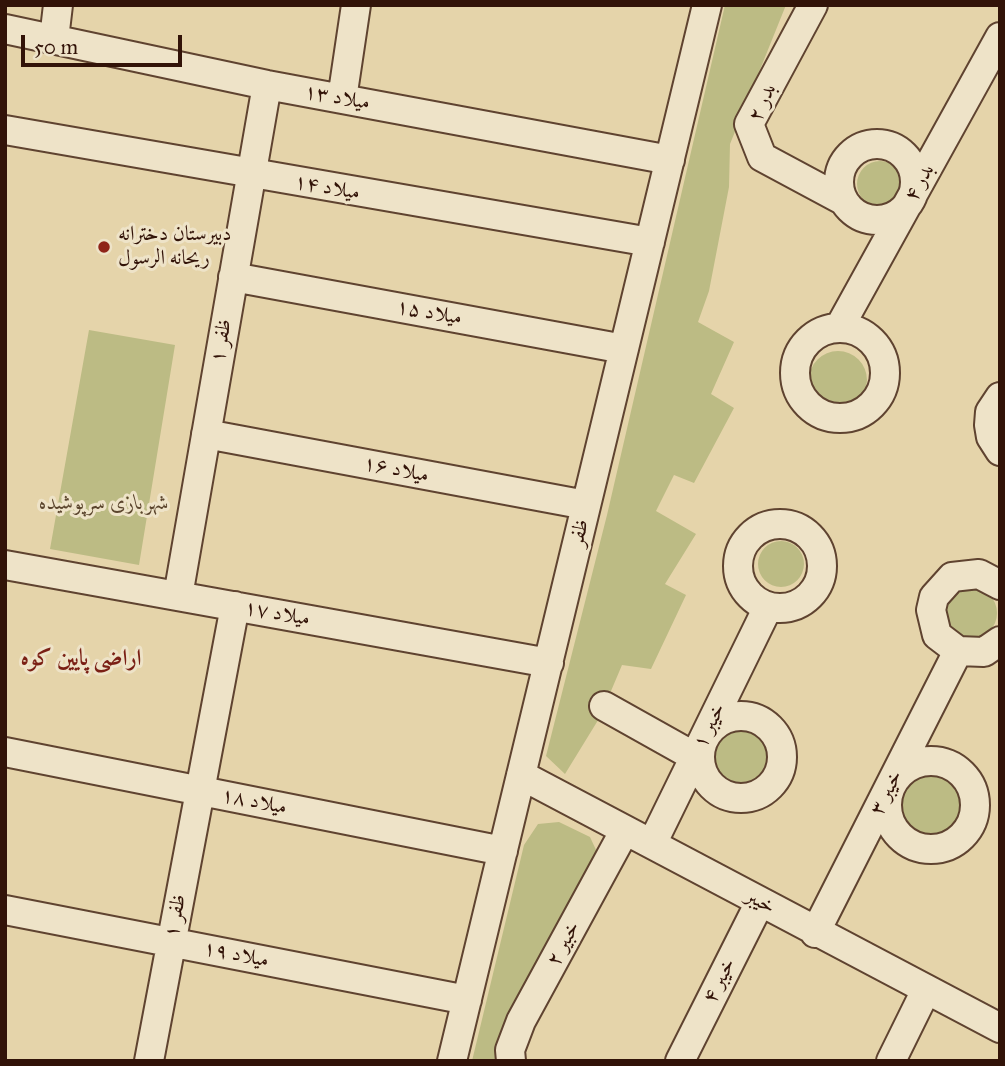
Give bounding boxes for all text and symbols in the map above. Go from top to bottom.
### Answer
scale bar [24,21,186,65]
text: 50 m [34,34,78,60]
street label: میلاد ۱۳ [302,80,372,116]
street label: بدر ۲ [744,80,782,126]
street label: بدر ۴ [900,160,940,206]
street label: میلاد ۱۴ [292,170,362,206]
place label: دبیرستان دخترانه ریحانه الرسول [118,222,232,272]
marker: دبیرستان دخترانه ریحانه الرسول [96,239,112,255]
street label: میلاد ۱۵ [394,295,464,331]
street label: ظفر ۱ [206,317,238,365]
street label: میلاد ۱۶ [361,451,431,489]
park label: شهربازی سرپوشیده [39,491,169,517]
street label: ظفر [565,517,595,549]
street label: میلاد ۱۷ [242,596,312,632]
district label: اراضی پایین کوه [20,645,142,673]
street label: خیبر ۱ [688,699,732,753]
street label: خیبر ۳ [865,766,909,820]
street label: میلاد ۱۸ [219,783,289,821]
street label: خیبر [741,884,779,920]
street label: ظفر ۱ [159,892,193,940]
street label: خبیر ۲ [542,917,586,971]
street label: میلاد ۱۹ [201,936,271,974]
street label: خیبر ۴ [698,954,742,1008]

